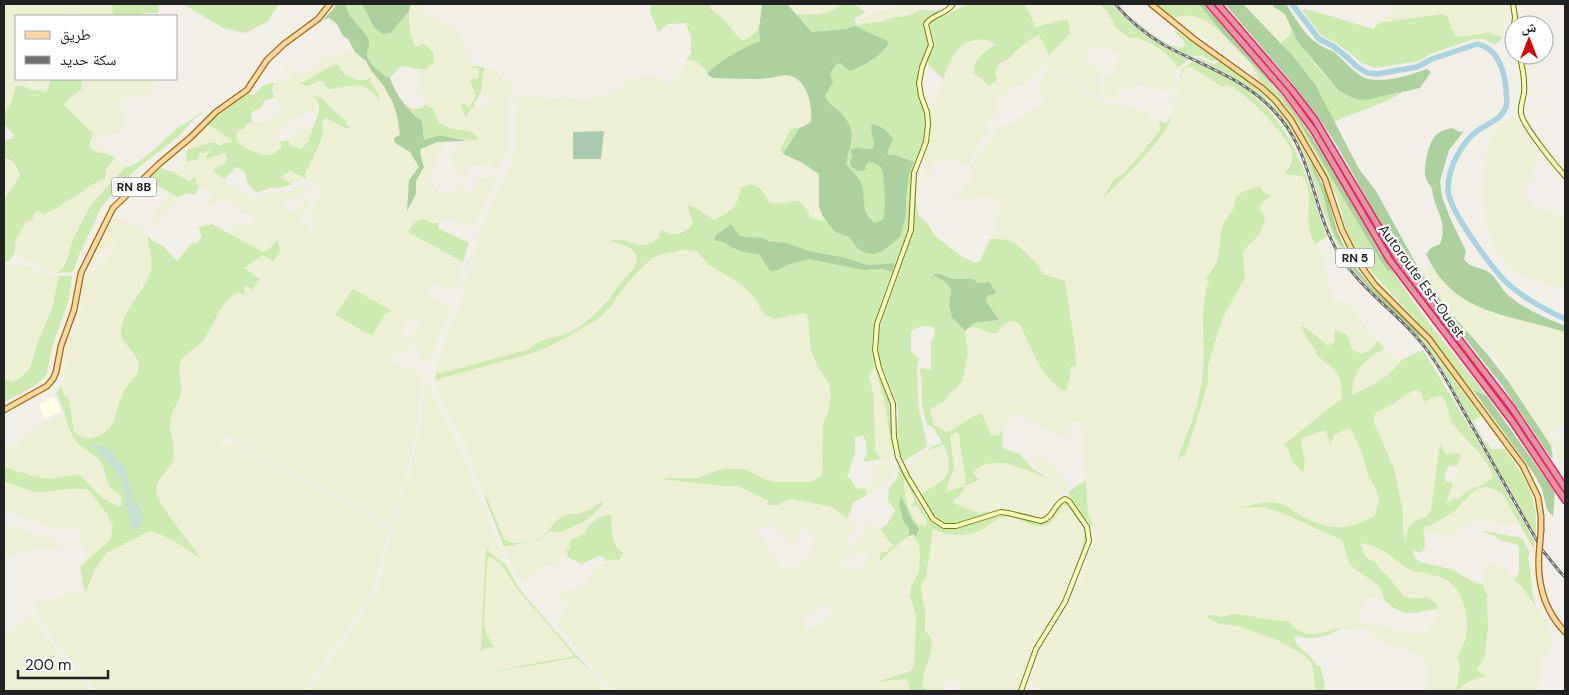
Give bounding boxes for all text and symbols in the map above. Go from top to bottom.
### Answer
legend [15,15,178,80]
north arrow [1504,15,1554,65]
text: ش [1522,18,1537,36]
text: طريق [60,25,91,45]
text: سكة حديد [60,50,117,70]
road number: RN 8B [112,178,156,196]
street label: Autoroute Est-Ouest [1375,221,1469,341]
road number: RN 5 [1336,248,1374,268]
scale bar [18,648,108,680]
text: 200 m [25,655,71,675]

